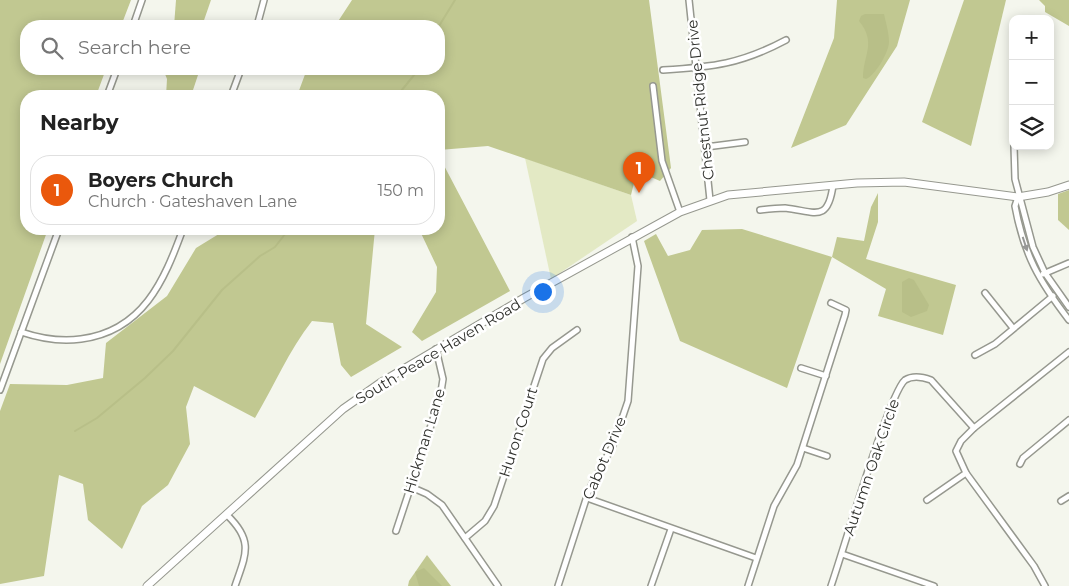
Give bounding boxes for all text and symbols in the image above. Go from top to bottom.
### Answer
map controls [1009,15,1054,150]
button: + [1009,15,1054,60]
street label: Chestnut Ridge Drive [682,19,718,181]
search box [20,20,445,75]
icon: search [38,34,66,62]
text: Search here [78,36,191,59]
button: − [1009,60,1054,105]
button: layers [1009,105,1054,150]
text: Nearby [40,110,119,135]
pin: 1 [623,152,655,193]
text: Boyers Church [88,169,234,192]
text: 1 [54,181,60,200]
text: 150 m [377,181,424,200]
text: Church · Gateshaven Lane [88,192,297,211]
one-way arrow [1021,236,1029,251]
your location [530,279,556,305]
street label: South Peace Haven Road [352,294,524,408]
street label: Huron Court [494,385,542,479]
street label: Hickman Lane [399,386,449,496]
street label: Autumn Oak Circle [839,396,903,538]
street label: Cabot Drive [578,414,630,502]

